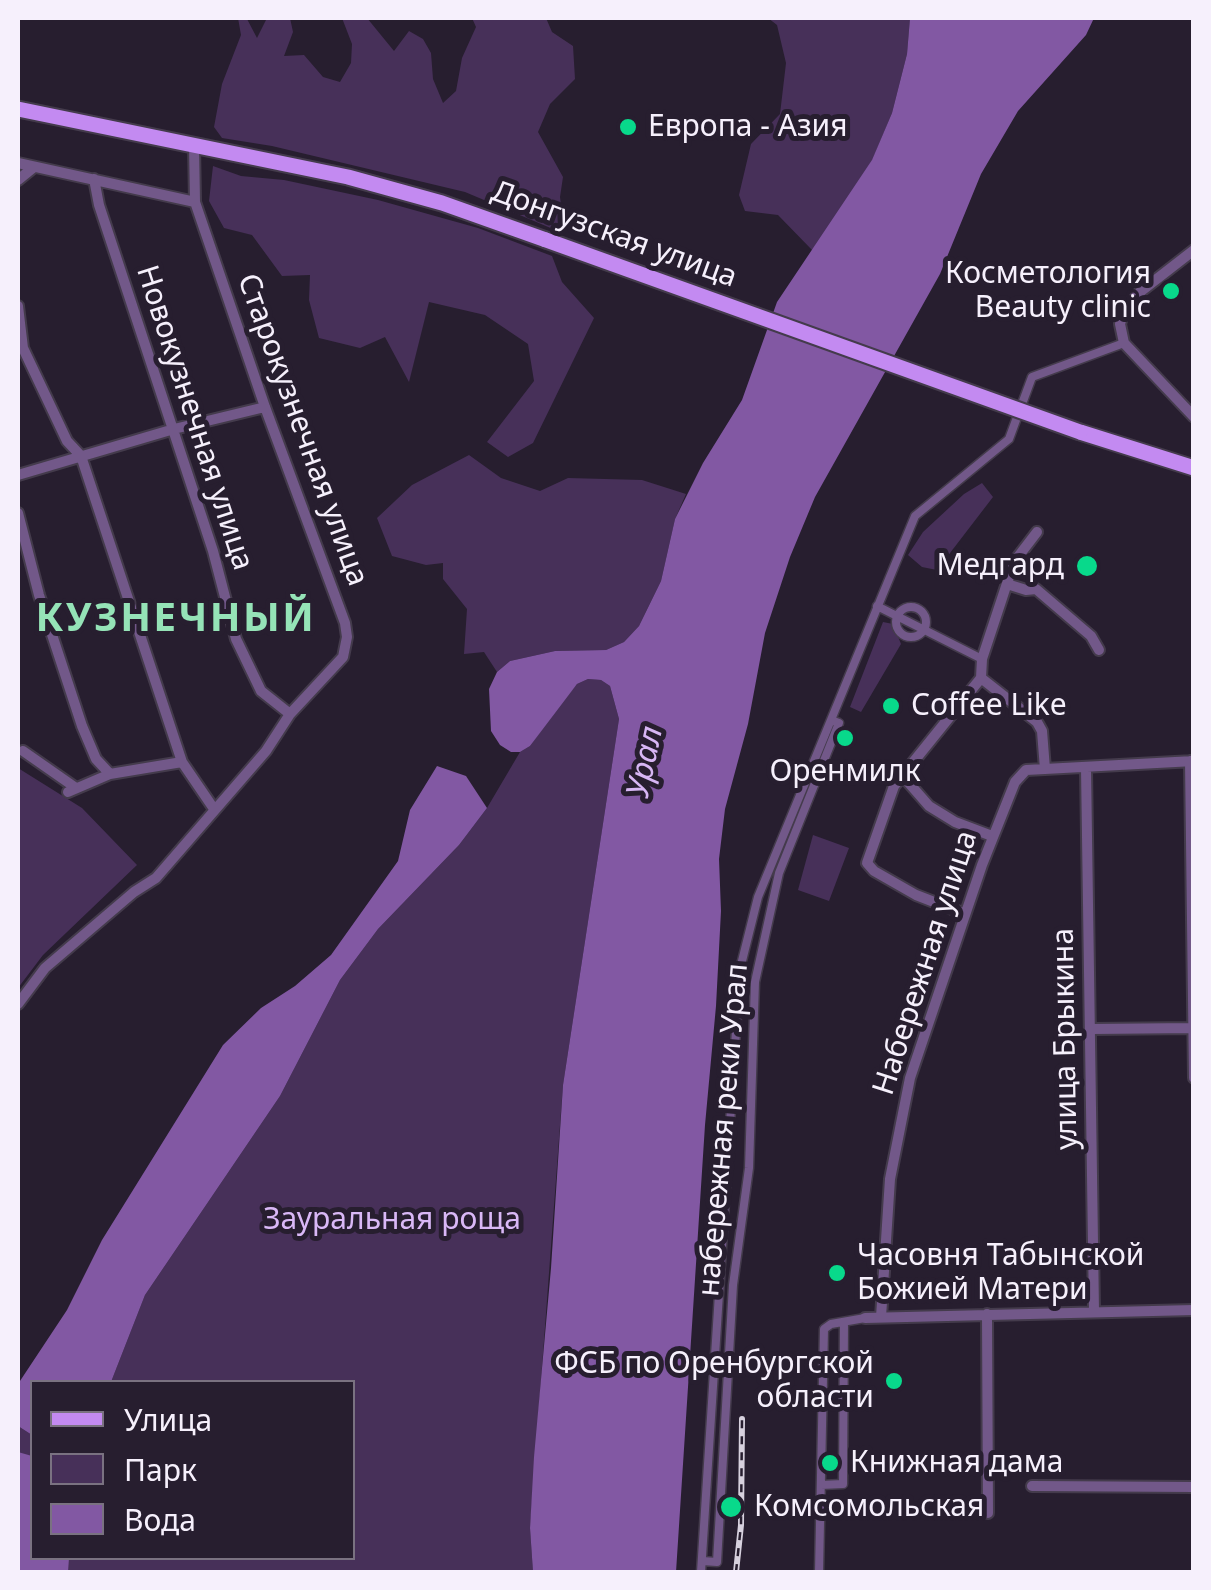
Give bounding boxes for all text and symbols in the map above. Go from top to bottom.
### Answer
place label: Европа - Азия [648,109,847,145]
marker: Европа - Азия [617,116,639,138]
street label: Донгузская улица [487,174,741,296]
place label: Косметология Beauty clinic [945,256,1151,326]
street label: Новокузнечная улица [128,261,260,575]
street label: Старокузнечная улица [229,269,375,591]
marker: Косметология Beauty clinic [1160,280,1182,302]
place label: Медгард [936,548,1064,584]
marker: Медгард [1074,553,1100,579]
district label: КУЗНЕЧНЫЙ [36,596,316,644]
place label: Coffee Like [911,688,1067,724]
marker: Coffee Like [880,695,902,717]
water label: Урал [620,723,672,801]
marker: Оренмилк [834,727,856,749]
place label: Оренмилк [769,754,921,790]
street label: Набережная улица [866,826,986,1100]
street label: улица Брыкина [1046,928,1086,1150]
street label: набережная реки Урал [691,962,757,1298]
park label: Зауральная роща [263,1202,521,1238]
place label: Часовня Табынской Божией Матери [857,1238,1144,1308]
marker: Часовня Табынской Божией Матери [826,1262,848,1284]
place label: ФСБ по Оренбургской области [554,1346,874,1416]
marker: ФСБ по Оренбургской области [883,1370,905,1392]
legend [30,1380,355,1560]
text: Улица [124,1399,212,1440]
place label: Книжная дама [850,1445,1063,1481]
text: Парк [124,1449,197,1490]
marker: Книжная дама [819,1452,841,1474]
place label: Комсомольская [754,1489,984,1525]
marker: Комсомольская [718,1494,744,1520]
text: Вода [124,1499,196,1540]

